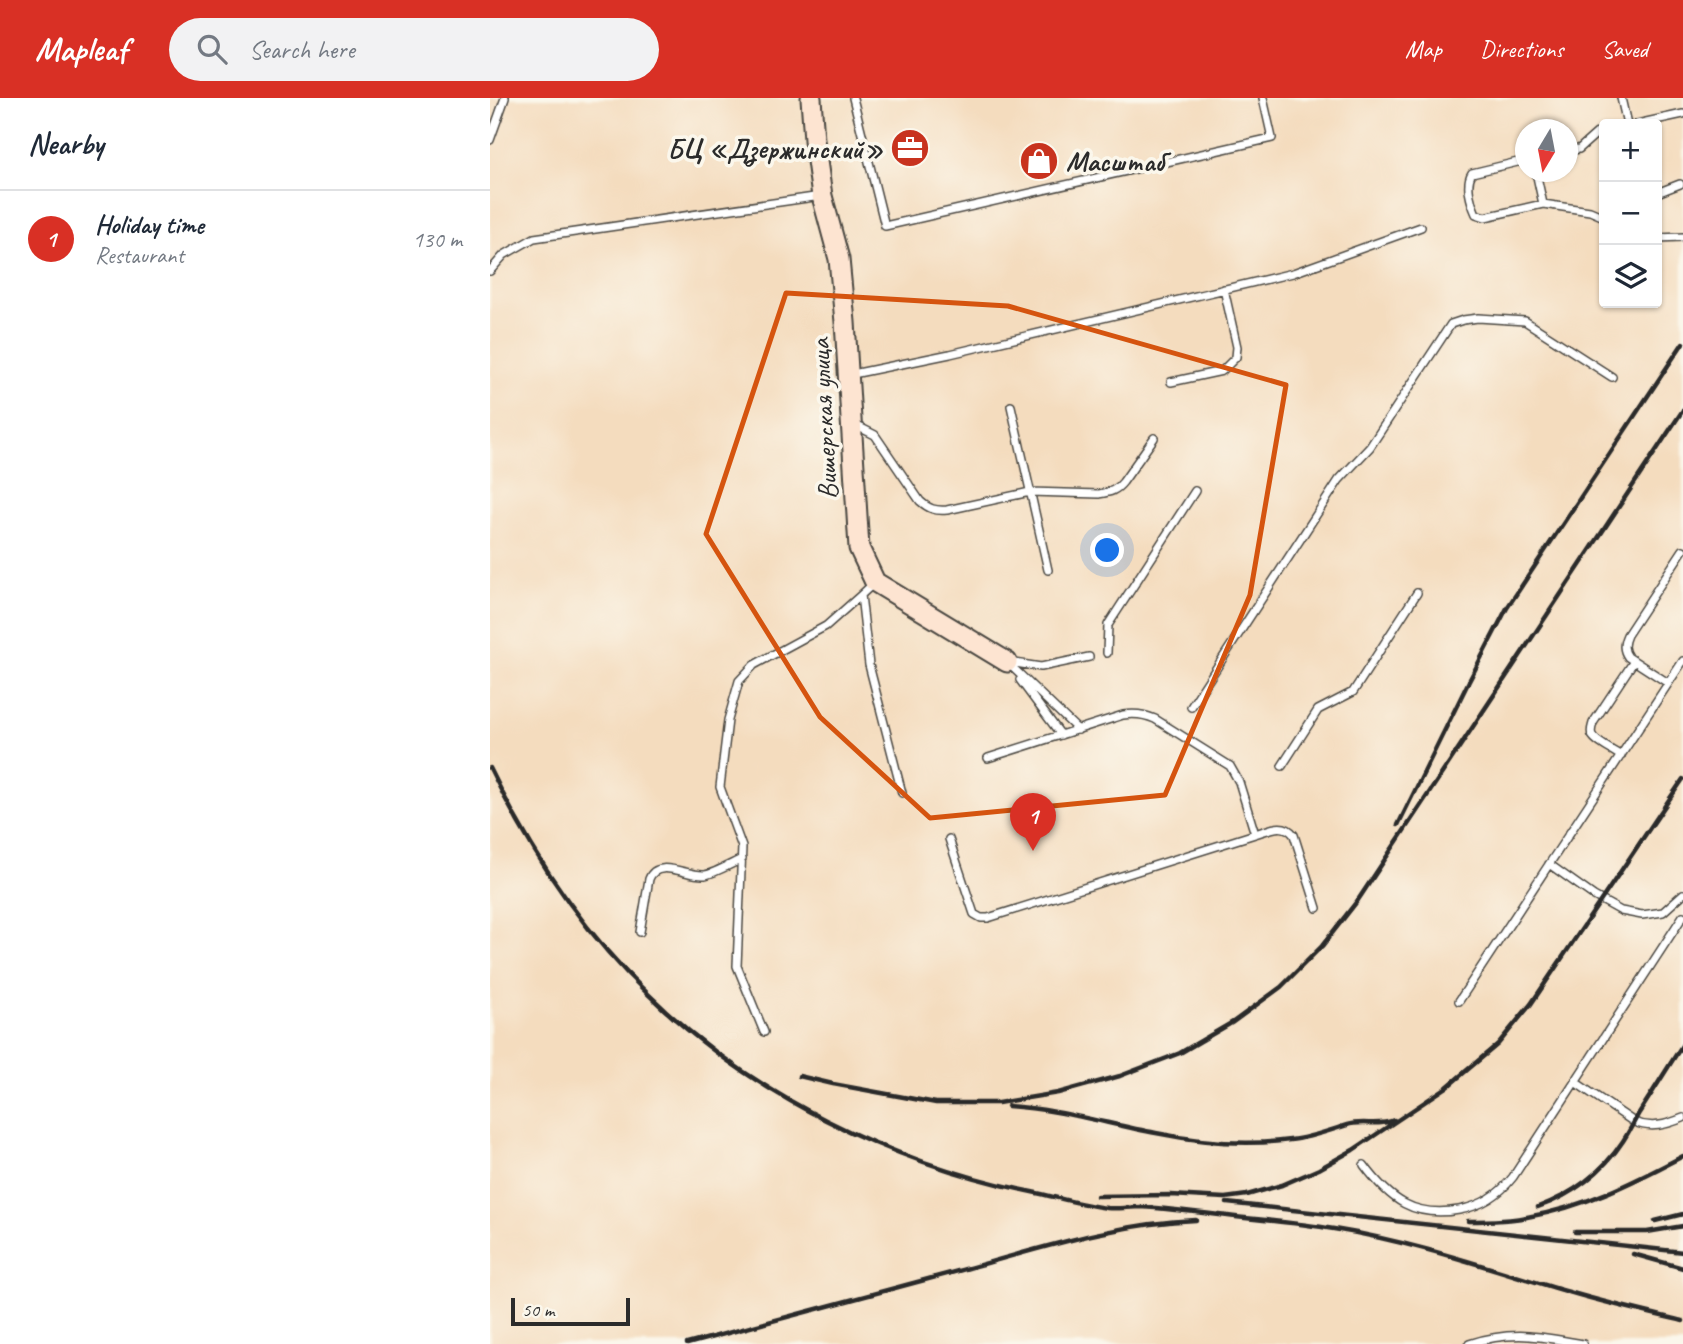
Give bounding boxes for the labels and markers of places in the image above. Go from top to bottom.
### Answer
office icon: БЦ «Дзержинский» [889,127,931,169]
place label: БЦ «Дзержинский» [667,131,883,167]
shop icon: Масштаб [1018,140,1060,182]
place label: Масштаб [1066,144,1172,179]
pin: 1 [1010,793,1056,851]

